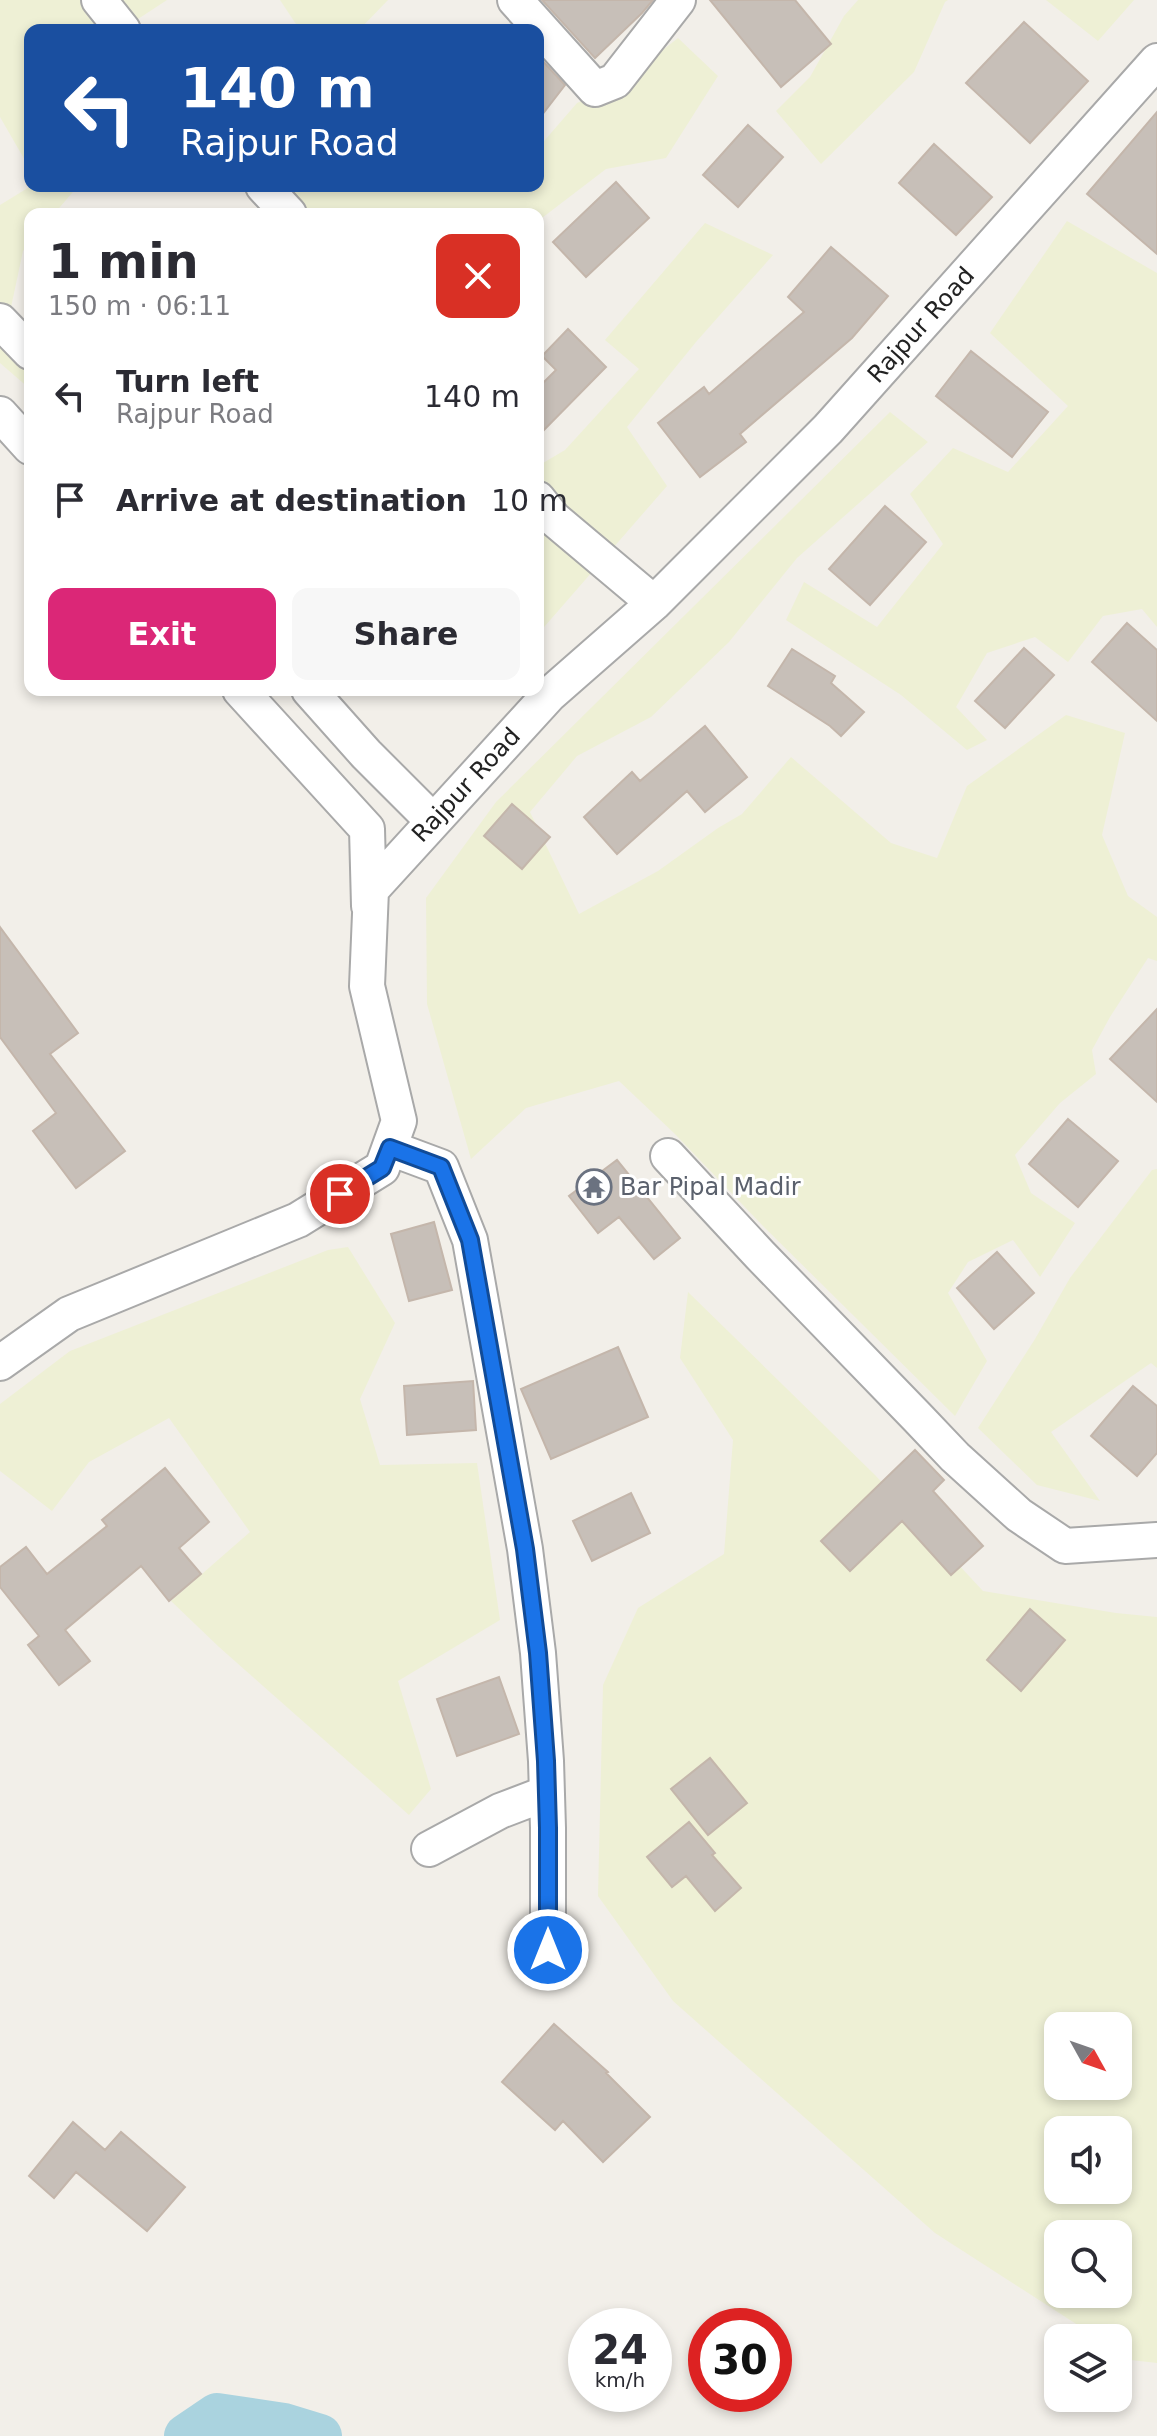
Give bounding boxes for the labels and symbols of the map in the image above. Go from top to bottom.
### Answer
street label: Rajpur Road [862,261,980,389]
street label: Rajpur Road [406,722,526,848]
pin [306,1160,374,1228]
temple icon: Bar Pipal Madir [575,1168,613,1206]
place label: Bar Pipal Madir [620,1173,801,1201]
position arrow [506,1908,590,1992]
north arrow [1044,2012,1132,2100]
speed limit sign: 30 [688,2308,792,2412]

